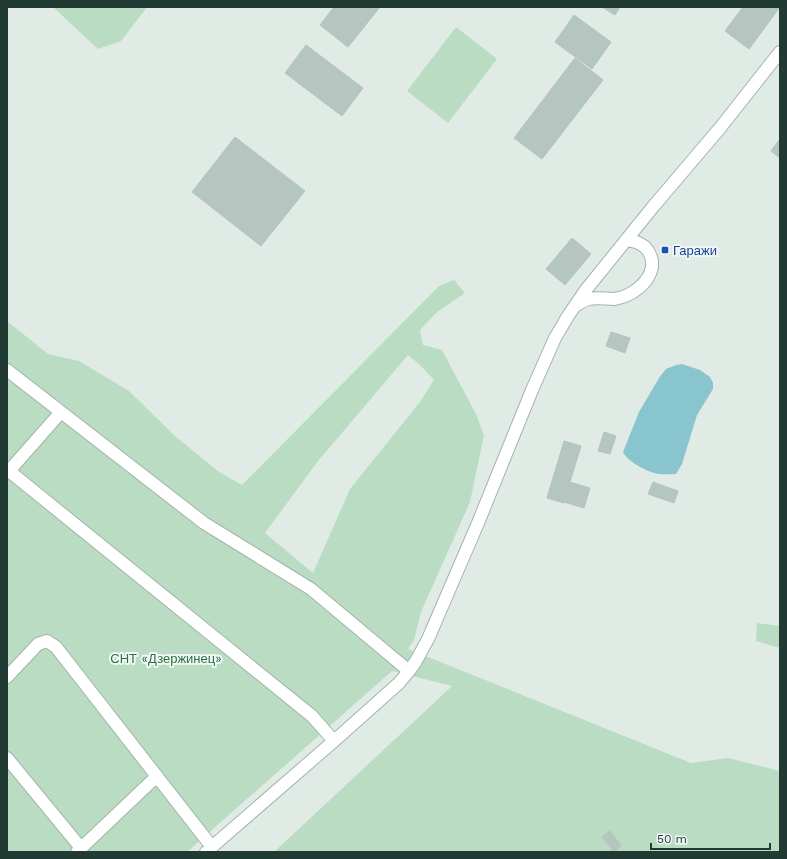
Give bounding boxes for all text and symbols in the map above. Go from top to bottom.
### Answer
place label: Гаражи [673,243,717,258]
marker: Гаражи [660,245,670,255]
park label: СНТ «Дзержинец» [110,651,222,666]
scale bar [651,825,770,851]
text: 50 m [657,832,687,846]

